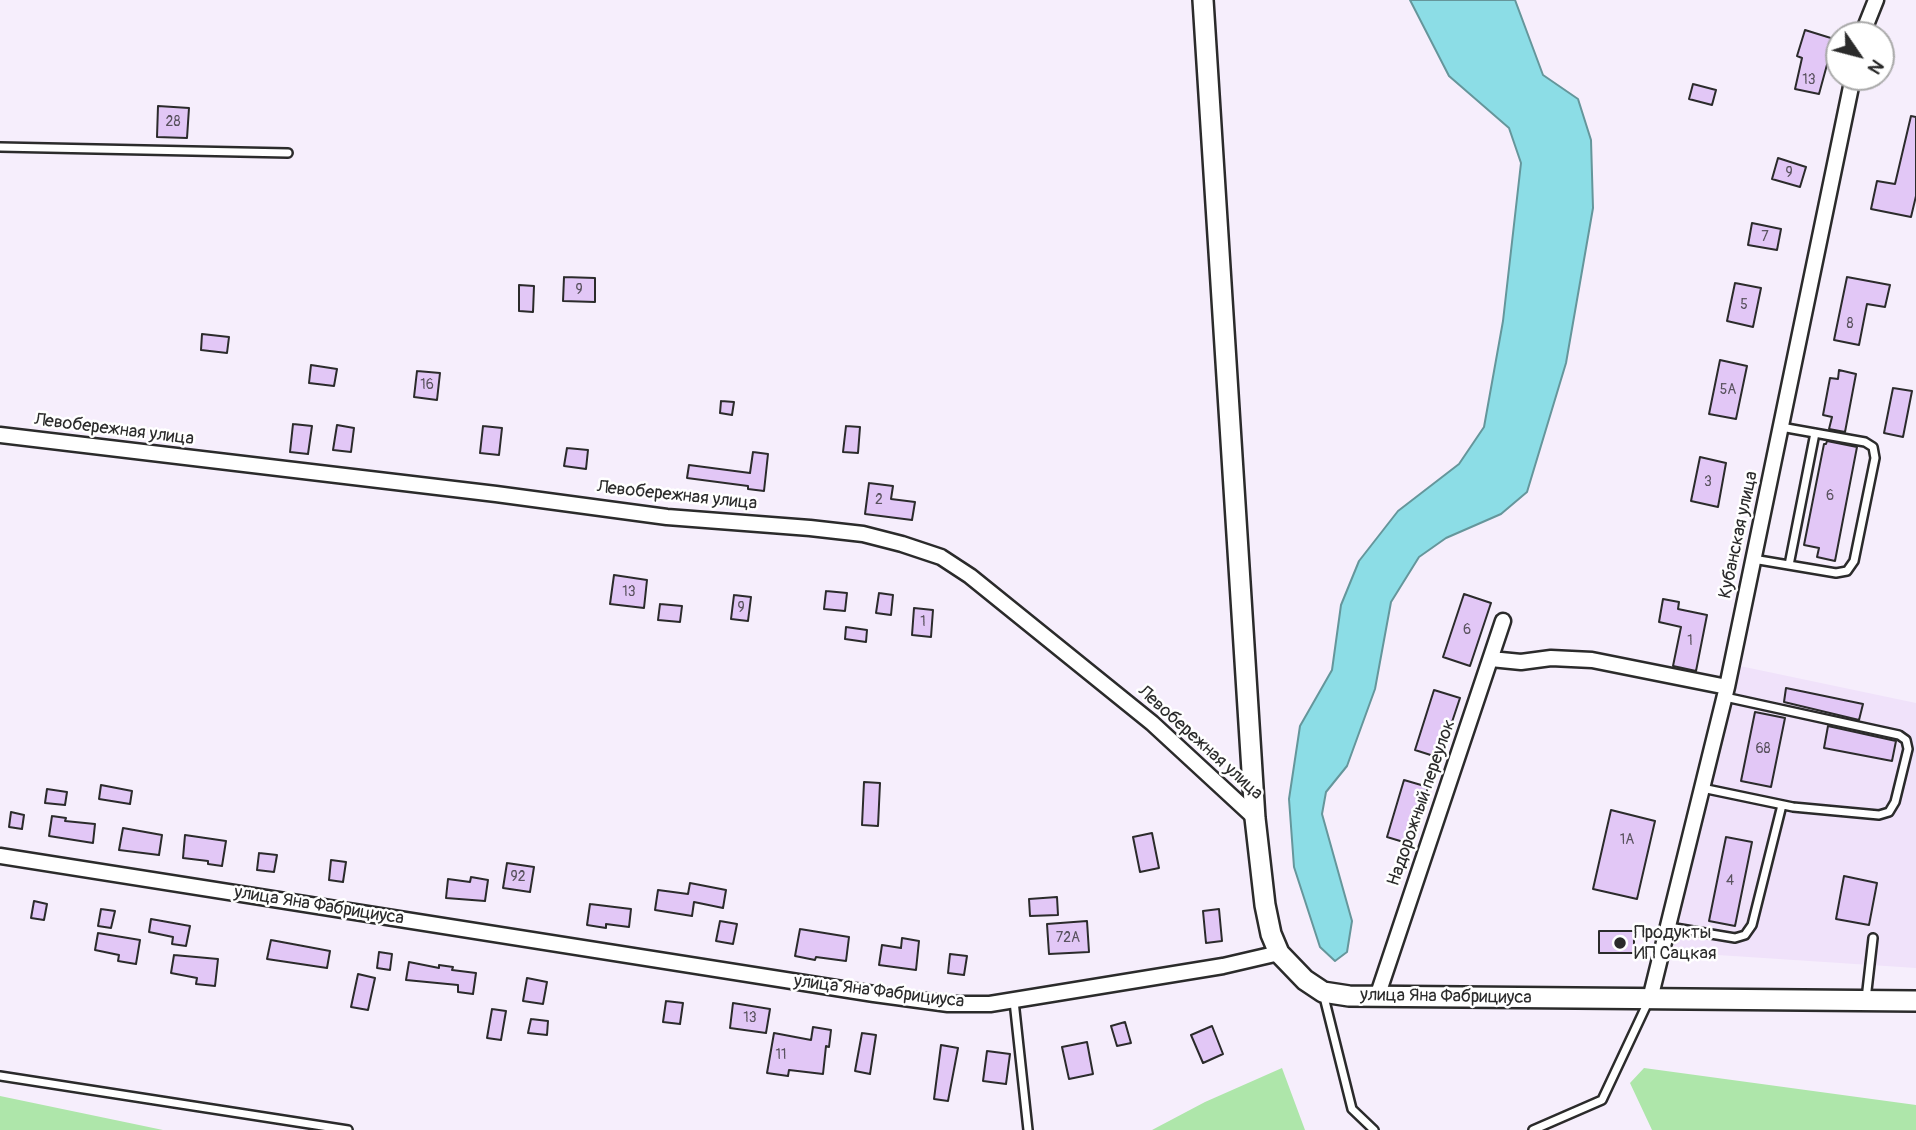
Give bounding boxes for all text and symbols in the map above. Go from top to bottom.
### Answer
north arrow [1825,21,1895,91]
text: N [1862,55,1889,79]
house number: 13 [1802,72,1816,88]
house number: 28 [166,114,180,130]
house number: 9 [1785,165,1793,181]
house number: 7 [1761,229,1769,245]
house number: 9 [575,282,583,298]
house number: 5 [1740,297,1748,313]
house number: 8 [1846,316,1854,332]
house number: 16 [420,377,434,393]
house number: 5А [1720,382,1736,398]
street label: Левобережная улица [33,409,195,451]
street label: Кубанская улица [1715,469,1763,601]
house number: 3 [1704,474,1712,490]
street label: Левобережная улица [596,477,758,515]
house number: 6 [1826,488,1834,504]
house number: 2 [875,492,883,508]
house number: 13 [622,584,636,600]
house number: 9 [737,600,745,616]
house number: 1 [920,614,926,630]
house number: 6 [1463,622,1471,638]
house number: 1 [1687,633,1693,649]
street label: Левобережная улица [1133,681,1267,805]
street label: Надорожный переулок [1383,717,1461,889]
house number: 68 [1755,741,1771,757]
house number: 1А [1620,832,1634,848]
house number: 92 [510,869,526,885]
house number: 4 [1726,873,1734,889]
street label: улица Яна Фабрициуса [233,882,405,930]
place label: Продукты ИП Сацкая [1634,922,1716,964]
house number: 72А [1056,930,1080,946]
marker: Продукты ИП Сацкая [1612,935,1628,951]
street label: улица Яна Фабрициуса [793,971,965,1013]
street label: улица Яна Фабрициуса [1360,985,1532,1009]
house number: 13 [743,1010,757,1026]
house number: 11 [776,1047,786,1063]

